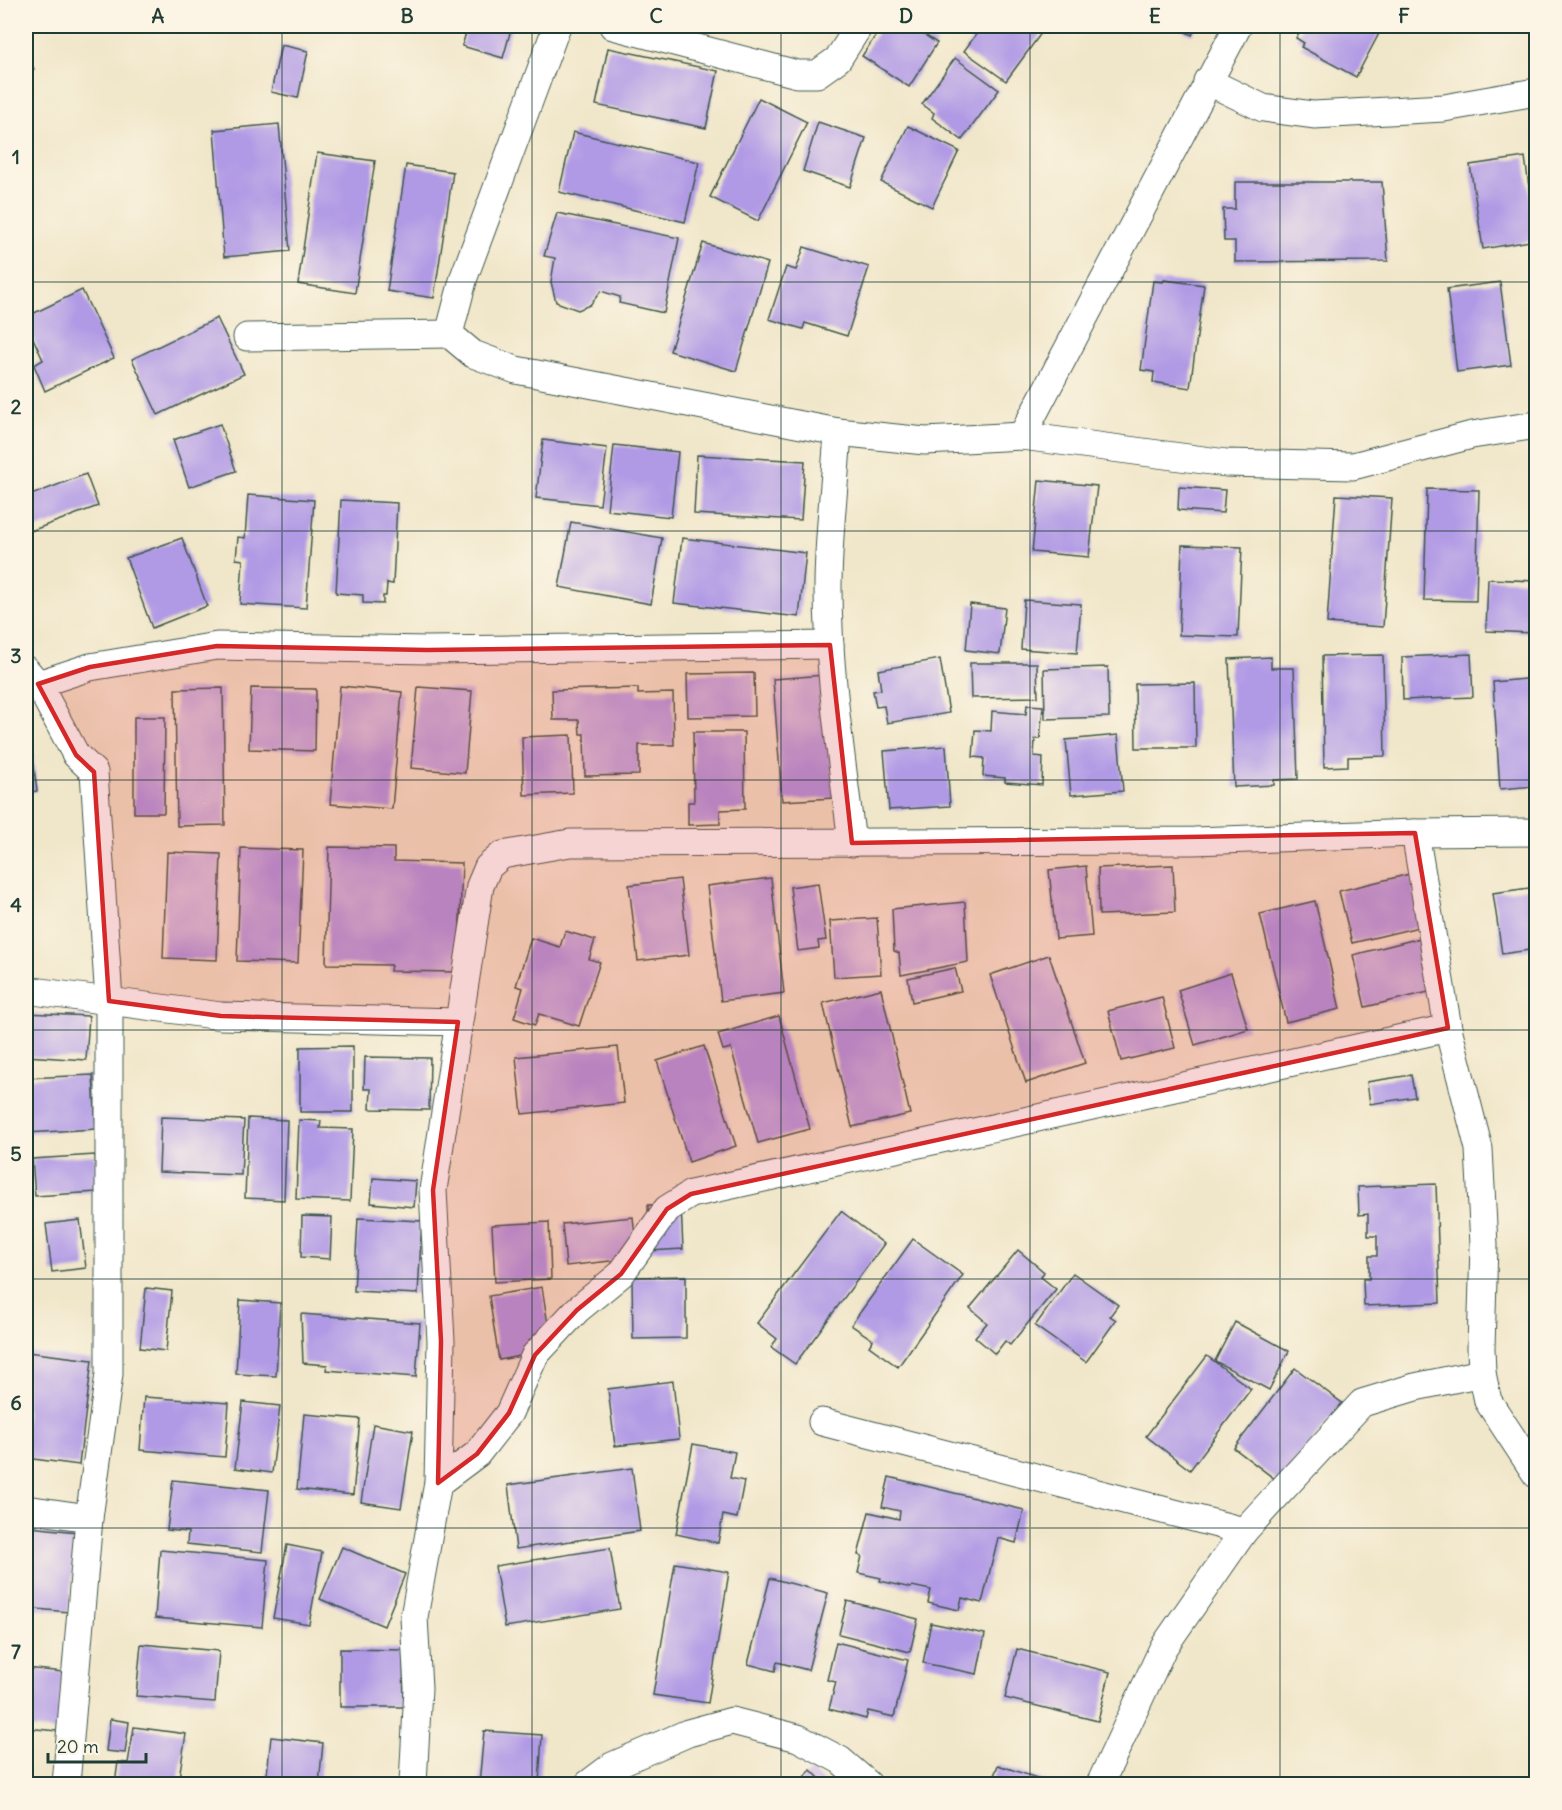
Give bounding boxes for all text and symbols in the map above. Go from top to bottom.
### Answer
text: A [152,3,165,28]
text: B [400,3,414,28]
text: C [649,3,663,28]
text: D [899,3,913,28]
text: E [1149,3,1161,28]
text: F [1398,3,1410,28]
text: 1 [12,144,20,169]
text: 2 [11,394,22,419]
text: 3 [10,643,22,668]
text: 4 [10,892,22,917]
text: 5 [10,1141,22,1166]
text: 6 [10,1390,22,1415]
text: 7 [11,1639,21,1664]
scale bar [48,1726,146,1764]
text: 20 m [57,1735,99,1758]

